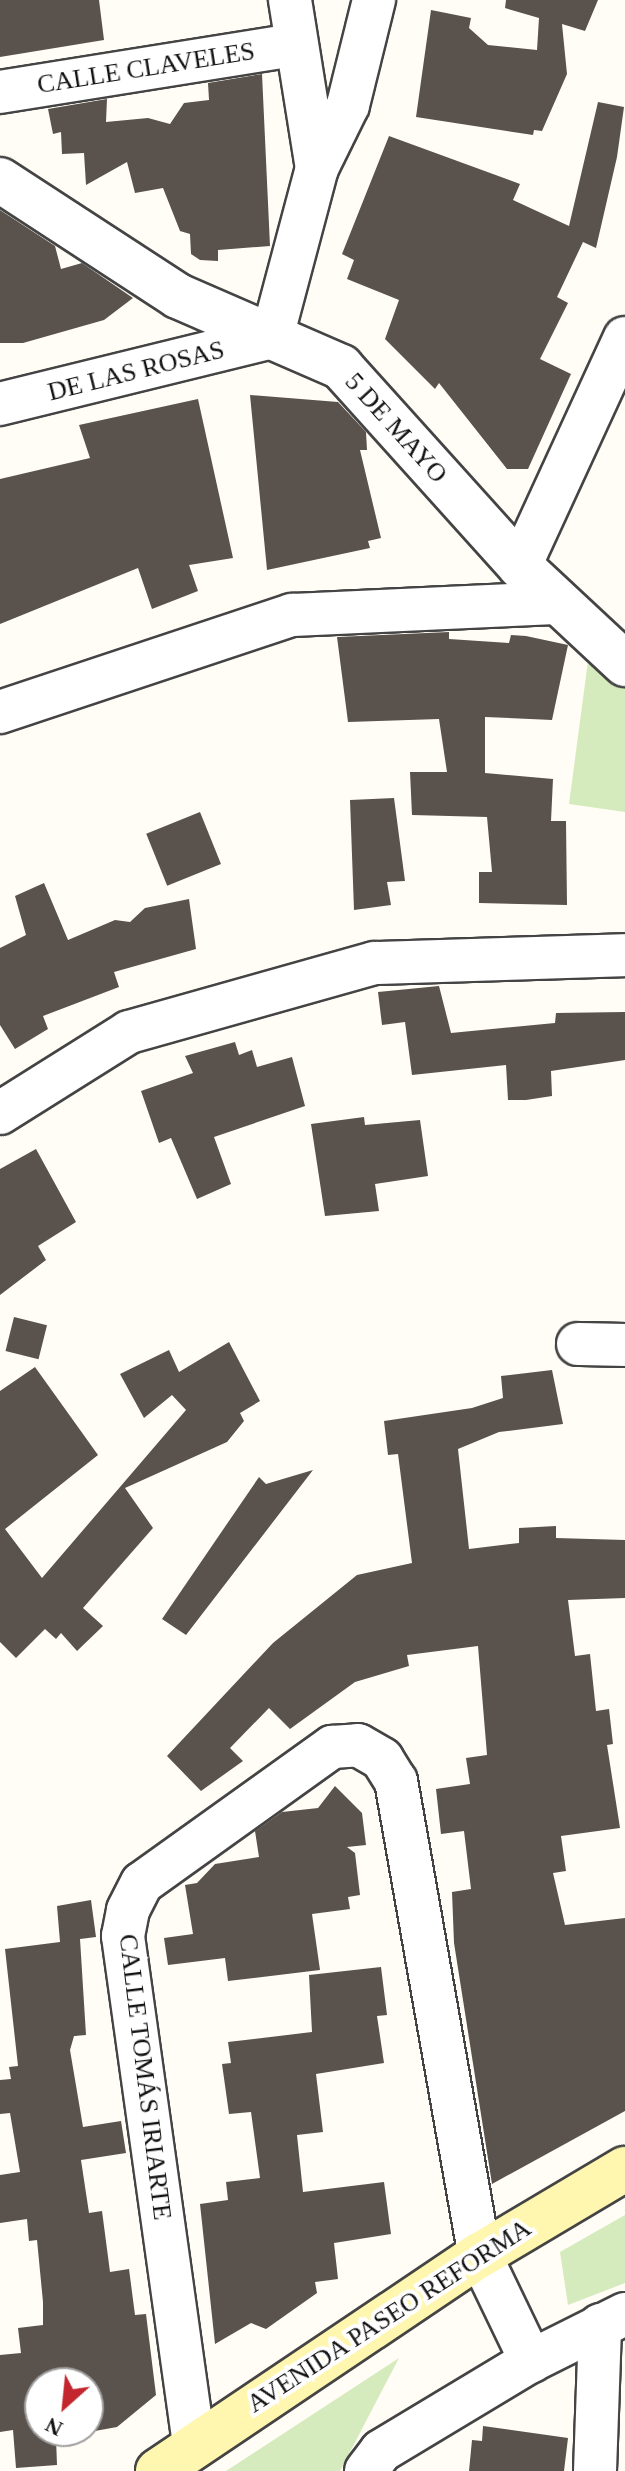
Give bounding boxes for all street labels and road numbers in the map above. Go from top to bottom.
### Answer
street label: CALLE CLAVELES [35,35,257,101]
street label: DE LAS ROSAS [45,334,227,408]
street label: 5 DE MAYO [338,366,454,490]
street label: CALLE TOMÁS IRIARTE [112,1932,178,2222]
street label: AVENIDA PASEO REFORMA [241,2212,537,2420]

